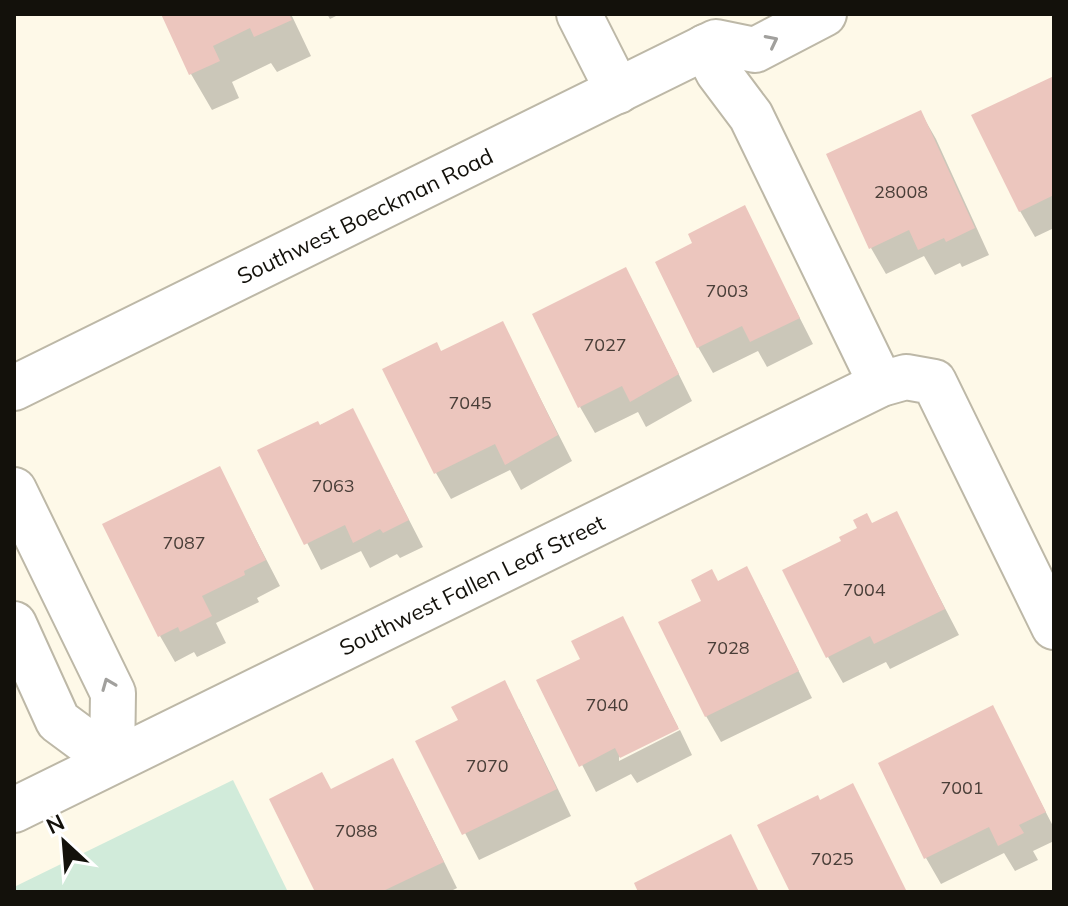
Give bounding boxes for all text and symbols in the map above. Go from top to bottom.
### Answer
one-way arrow [763,35,778,50]
street label: Southwest Boeckman Road [232,142,498,290]
house number: 28008 [874,180,928,203]
house number: 7003 [705,279,749,302]
house number: 7027 [583,333,627,356]
house number: 7045 [448,391,492,414]
house number: 7063 [311,474,355,497]
street label: Southwest Fallen Leaf Street [335,508,610,662]
house number: 7087 [162,531,206,554]
house number: 7004 [842,578,886,601]
house number: 7028 [706,636,750,659]
one-way arrow [101,678,118,692]
house number: 7040 [585,693,629,716]
house number: 7070 [465,754,509,777]
house number: 7001 [940,776,984,799]
north arrow [24,802,104,882]
text: N [42,808,69,840]
house number: 7088 [334,819,378,842]
house number: 7025 [810,847,854,870]

